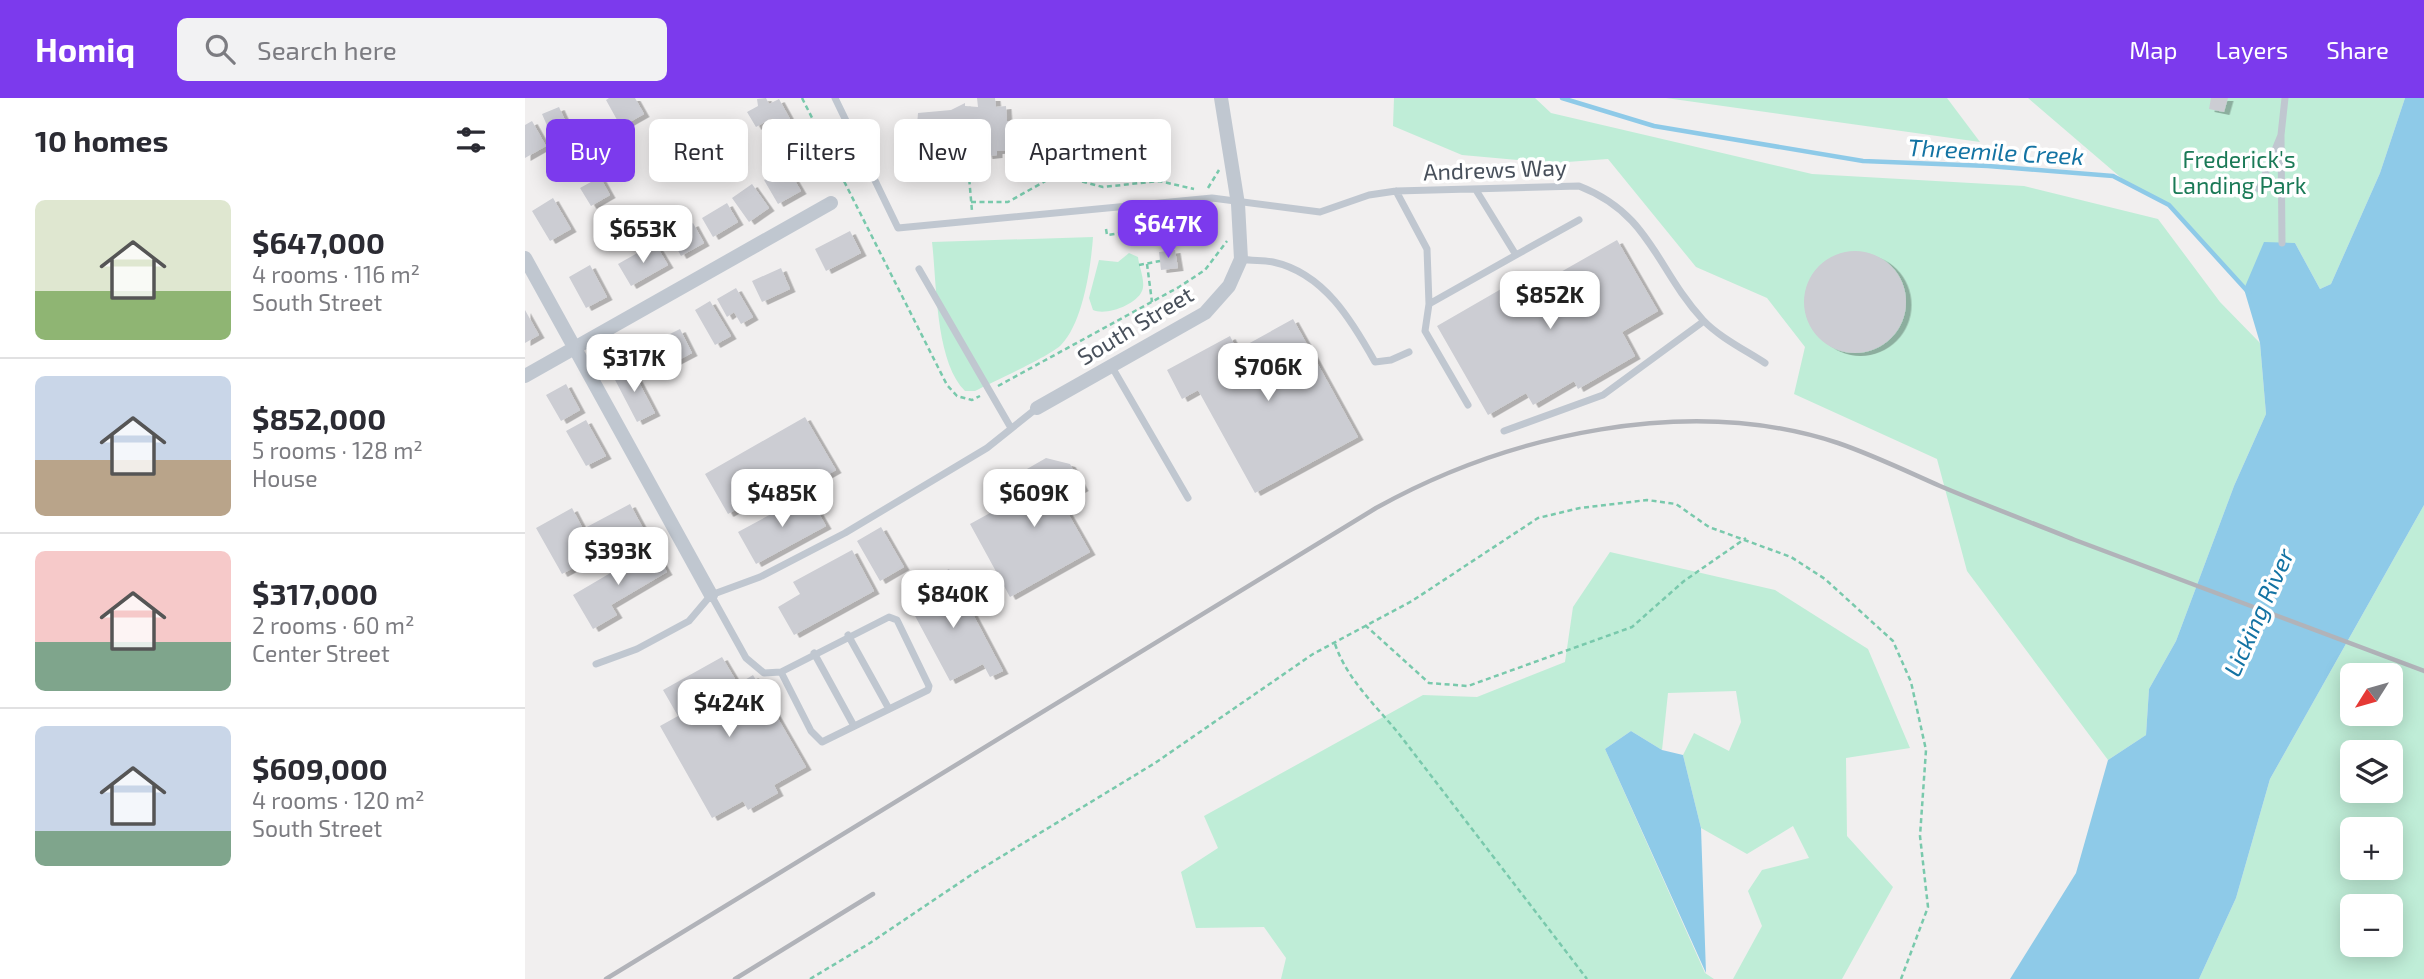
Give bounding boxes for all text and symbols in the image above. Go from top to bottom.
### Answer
search box [177,18,667,81]
text: Homiq [35,29,135,69]
icon: search [201,30,239,68]
text: Search here [257,34,397,65]
text: Map [2129,35,2177,64]
text: Layers [2215,35,2288,64]
text: Share [2326,35,2389,64]
chip: Buy [546,119,635,182]
chip: Rent [649,119,748,182]
chip: Filters [762,119,880,182]
chip: New [894,119,991,182]
chip: Apartment [1005,119,1171,182]
icon: filters [452,121,490,159]
text: 10 homes [35,122,168,158]
water label: Threemile Creek [1907,132,2085,170]
park label: Frederick's Landing Park [2171,145,2307,199]
street label: Andrews Way [1423,152,1567,186]
pin: $647K [1119,200,1217,260]
pin: $653K [594,206,692,265]
text: $647K [1134,209,1202,237]
text: $653K [609,214,677,242]
text: $647,000 [252,224,385,260]
icon: home [91,228,175,312]
text: 4 rooms · 116 m² [252,260,420,288]
pin: $852K [1501,272,1599,331]
street label: South Street [1072,279,1198,371]
text: $852K [1516,280,1584,308]
text: South Street [252,288,382,316]
pin: $317K [585,334,683,394]
text: $317K [602,343,666,371]
pin: $706K [1219,344,1317,403]
text: $706K [1234,352,1302,380]
text: $852,000 [252,400,386,436]
icon: home [91,404,175,488]
text: 5 rooms · 128 m² [252,436,423,464]
text: House [252,464,318,492]
pin: $485K [733,470,831,529]
pin: $609K [985,470,1083,529]
text: $485K [747,478,817,506]
text: $609K [999,478,1069,506]
pin: $393K [569,528,667,587]
text: $393K [584,536,652,564]
water label: Licking River [2217,543,2299,681]
pin: $840K [904,570,1002,630]
text: $317,000 [252,575,378,611]
icon: home [91,579,175,663]
text: $840K [917,579,989,607]
text: 2 rooms · 60 m² [252,611,414,639]
text: Center Street [252,639,390,667]
north arrow [2340,663,2403,726]
map controls [2340,663,2403,957]
pin: $424K [680,680,778,739]
text: $424K [694,688,764,716]
button: layers [2340,740,2403,803]
text: $609,000 [252,750,388,786]
icon: home [91,754,175,838]
text: 4 rooms · 120 m² [252,786,425,814]
text: South Street [252,814,382,842]
button: + [2340,817,2403,880]
button: − [2340,894,2403,957]

